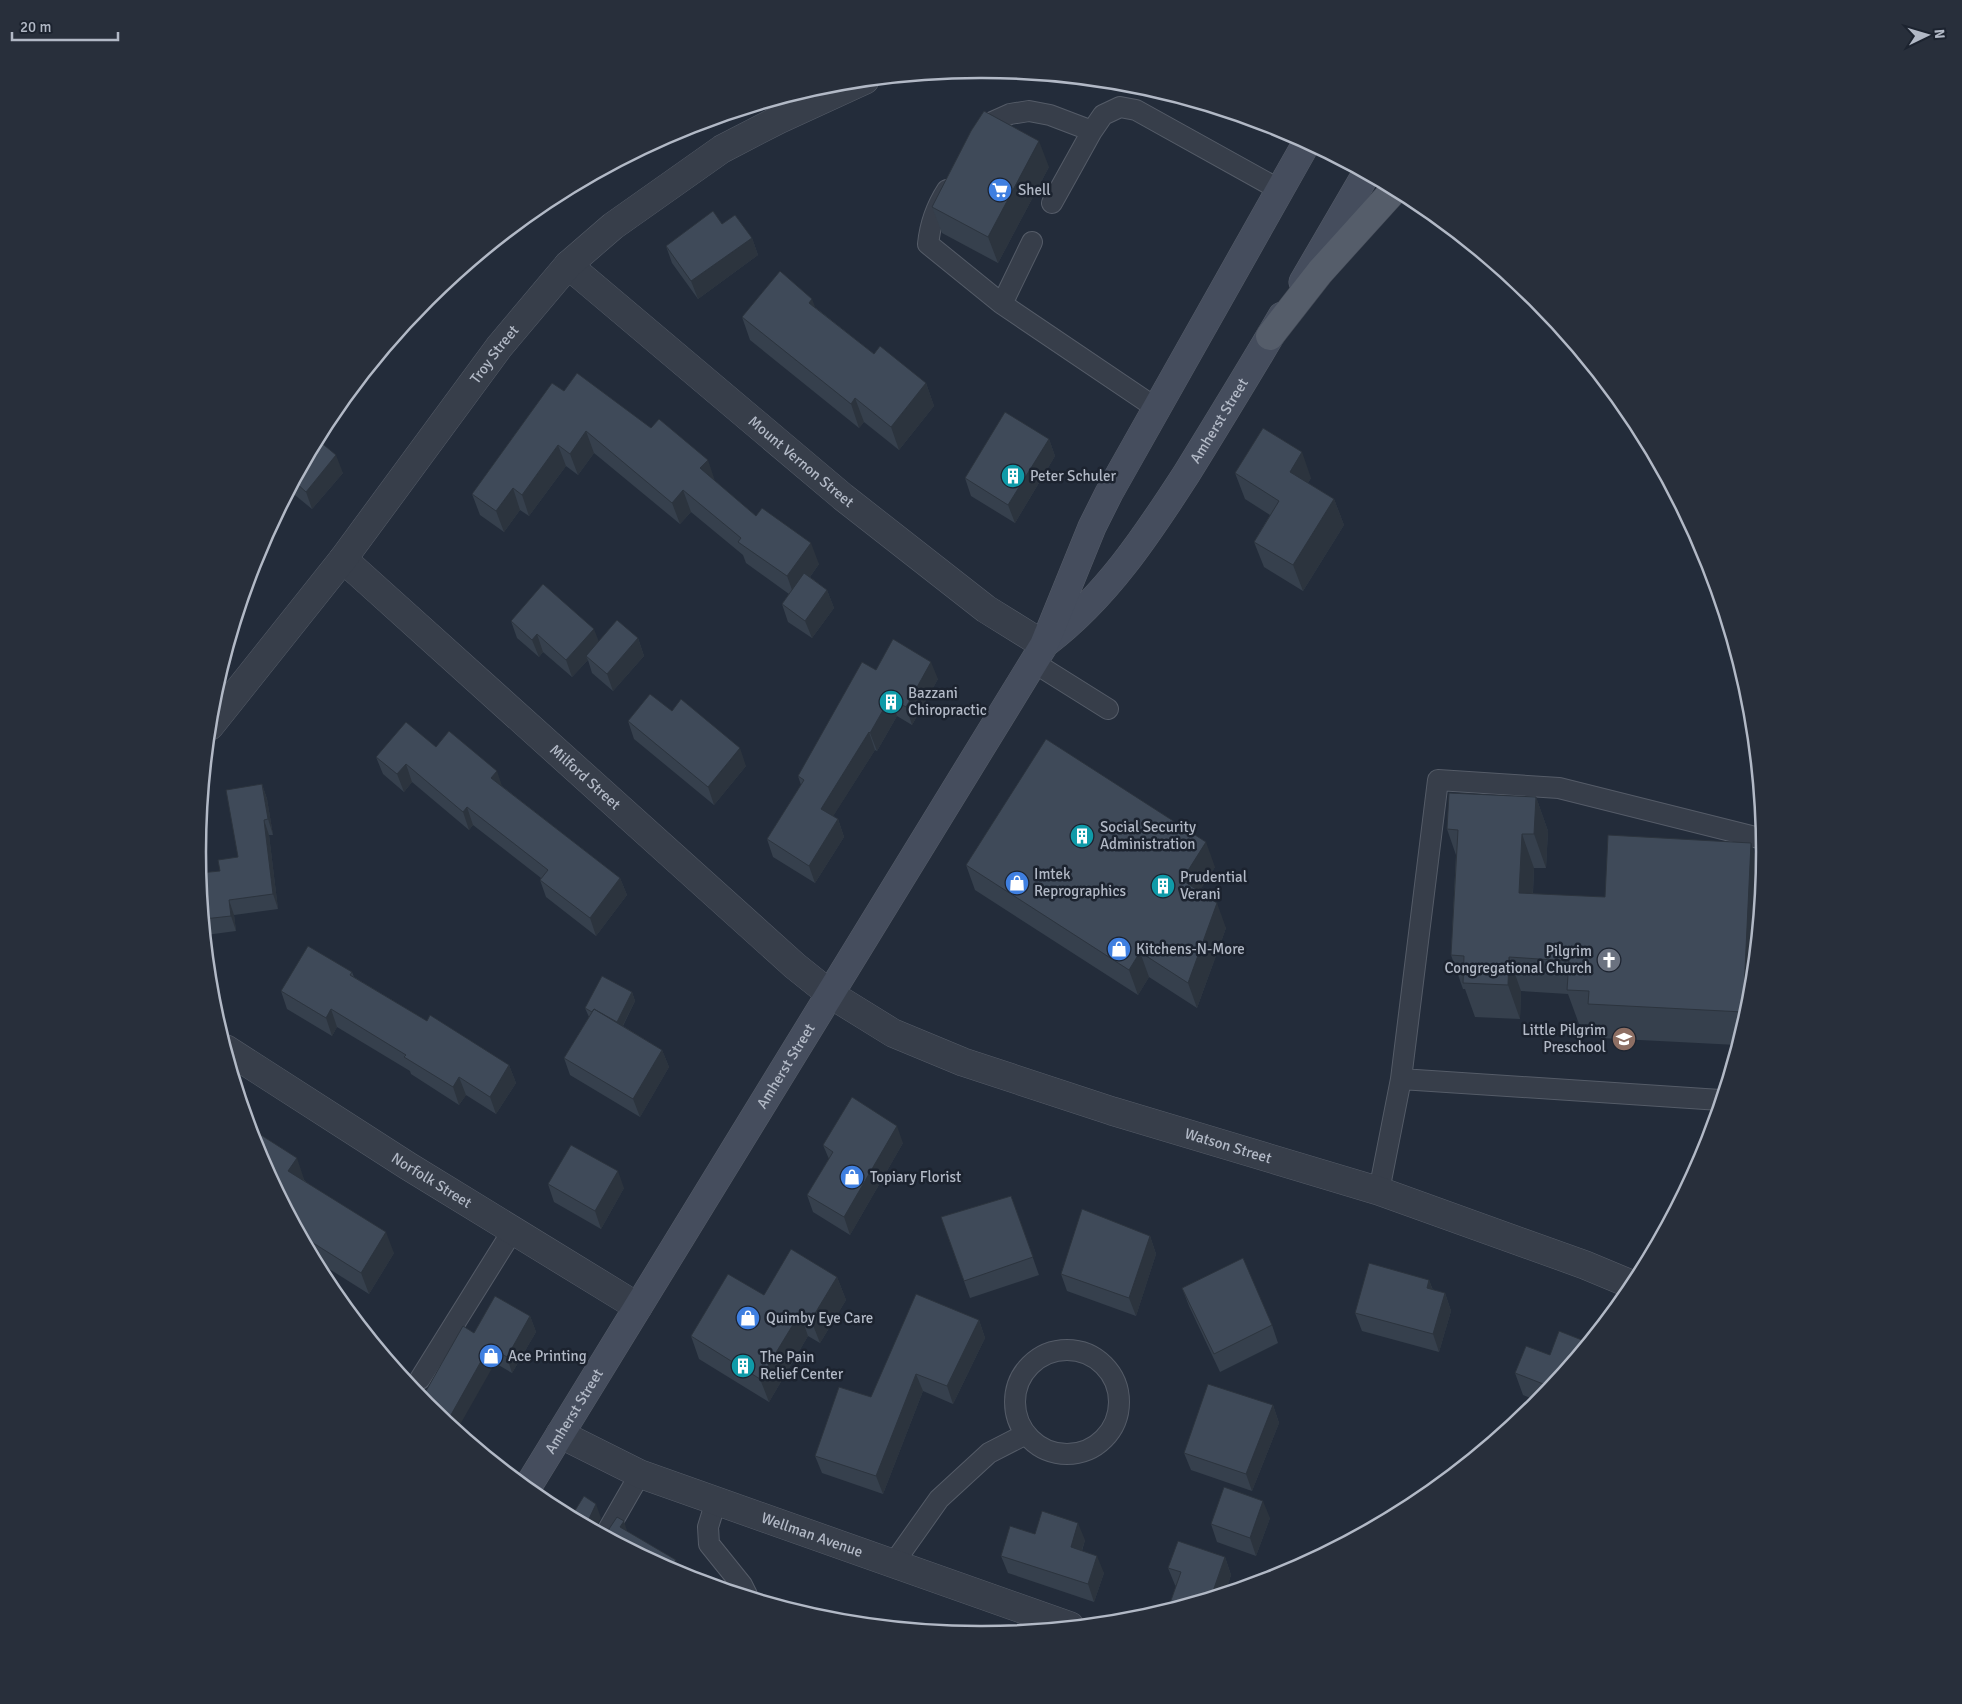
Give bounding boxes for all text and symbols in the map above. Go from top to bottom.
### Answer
scale bar [12,10,119,42]
north arrow [1902,10,1952,60]
text: 20 m [20,18,51,36]
text: N [1931,28,1948,40]
supermarket icon: Shell [987,177,1013,203]
place label: Shell [1018,181,1051,199]
street label: Troy Street [466,321,522,387]
street label: Amherst Street [1186,375,1252,467]
street label: Mount Vernon Street [745,412,858,511]
building icon: Peter Schuler [1000,463,1026,489]
place label: Peter Schuler [1030,467,1117,485]
place label: Bazzani Chiropractic [908,684,987,719]
building icon: Bazzani Chiropractic [878,689,904,715]
street label: Milford Street [546,741,624,814]
place label: Social Security Administration [1100,818,1196,853]
building icon: Social Security Administration [1069,823,1095,849]
place label: Imtek Reprographics [1034,865,1126,900]
place label: Prudential Verani [1180,868,1247,903]
shop icon: Imtek Reprographics [1004,870,1030,896]
building icon: Prudential Verani [1150,873,1176,899]
shop icon: Kitchens-N-More [1106,936,1132,962]
place label: Kitchens-N-More [1136,940,1245,958]
place label: Pilgrim Congregational Church [1444,942,1592,977]
church icon: Pilgrim Congregational Church [1596,947,1622,973]
street label: Amherst Street [753,1020,819,1112]
place label: Little Pilgrim Preschool [1522,1021,1606,1056]
school or university icon: Little Pilgrim Preschool [1611,1026,1637,1052]
street label: Watson Street [1182,1124,1274,1167]
street label: Norfolk Street [388,1149,475,1212]
shop icon: Topiary Florist [839,1164,865,1190]
place label: Topiary Florist [870,1168,961,1186]
shop icon: Quimby Eye Care [735,1305,761,1331]
place label: Quimby Eye Care [766,1309,873,1327]
shop icon: Ace Printing [478,1343,504,1369]
place label: Ace Printing [508,1347,587,1365]
place label: The Pain Relief Center [760,1348,844,1383]
building icon: The Pain Relief Center [730,1353,756,1379]
street label: Amherst Street [541,1365,607,1457]
street label: Wellman Avenue [759,1509,865,1561]

